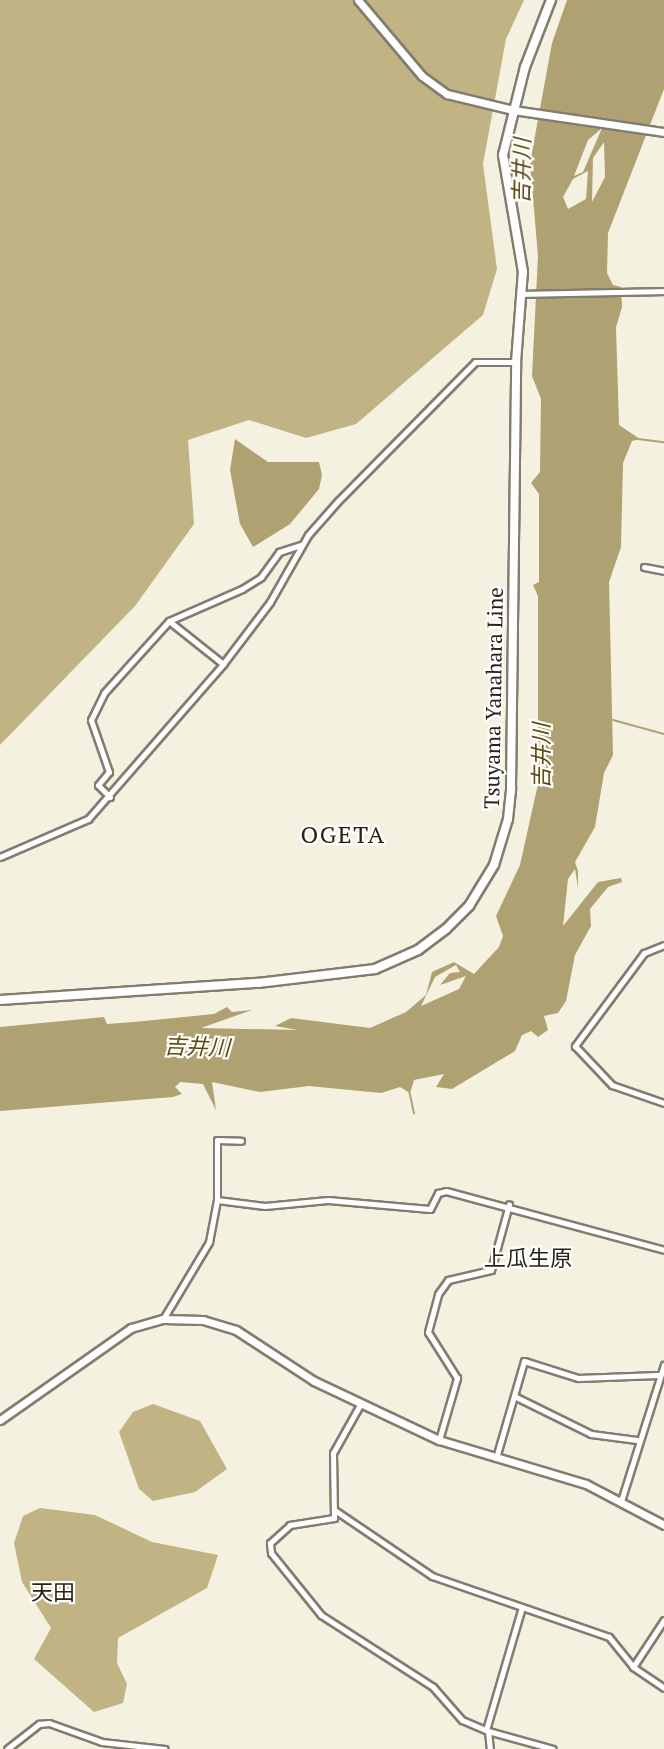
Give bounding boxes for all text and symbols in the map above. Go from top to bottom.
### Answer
water label: 吉井川 [507,138,535,204]
street label: Tsuyama Yanahara Line [478,587,508,809]
water label: 吉井川 [528,723,554,789]
district label: OGETA [300,821,386,849]
water label: 吉井川 [164,1032,230,1060]
district label: 上瓜生原 [484,1245,572,1271]
district label: 天田 [31,1579,75,1605]

